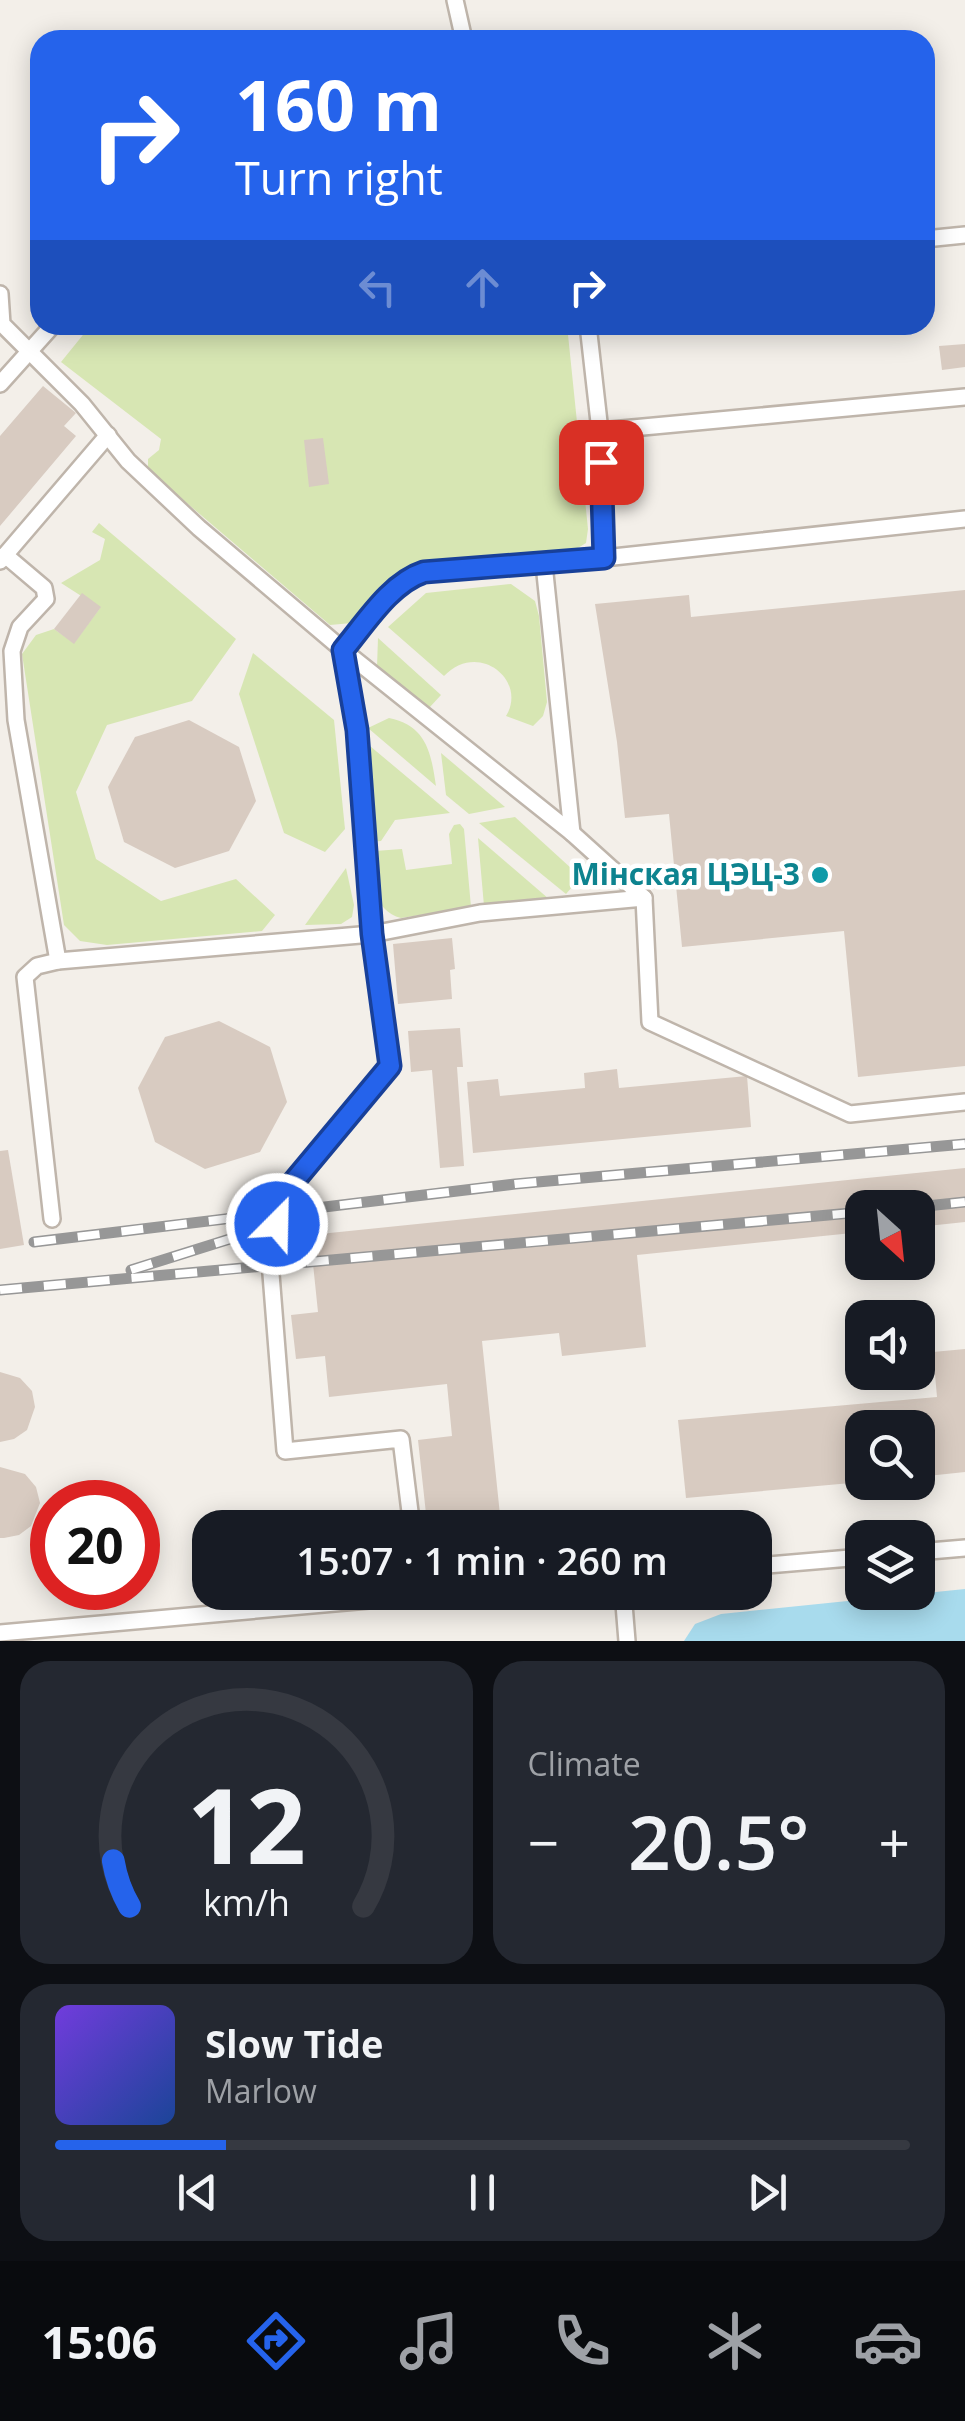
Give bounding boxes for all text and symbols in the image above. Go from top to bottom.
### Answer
text: 160 m [235,56,442,152]
icon: right [70,70,200,200]
text: Turn right [235,147,443,208]
icon: left [350,260,405,315]
icon: ahead [455,260,510,315]
icon: right [560,260,615,315]
pin [559,420,644,505]
icon: arrive [574,435,629,490]
place label: Мінская ЦЭЦ-3 [571,853,800,894]
marker: Мінская ЦЭЦ-3 [809,864,831,886]
position arrow [225,1172,329,1276]
north arrow [845,1190,935,1280]
map controls [845,1190,935,1610]
button: sound [845,1300,935,1390]
button: search [845,1410,935,1500]
speed limit sign: 20 [30,1480,160,1610]
button: layers [845,1520,935,1610]
text: 15:07 · 1 min · 260 m [296,1534,668,1586]
text: Climate [528,1742,641,1785]
text: 12 [187,1753,306,1894]
text: 20.5° [628,1790,809,1892]
text: − [528,1804,559,1879]
text: + [879,1804,910,1879]
text: km/h [203,1878,290,1926]
text: Slow Tide [205,2017,384,2069]
text: Marlow [205,2069,317,2112]
icon: previous [170,2165,225,2220]
icon: pause [455,2165,510,2220]
icon: next [740,2165,795,2220]
icon: directions [241,2306,311,2376]
icon: music [394,2306,464,2376]
icon: phone [547,2306,617,2376]
icon: climate [700,2306,770,2376]
icon: car [853,2306,923,2376]
text: 15:06 [42,2311,157,2372]

